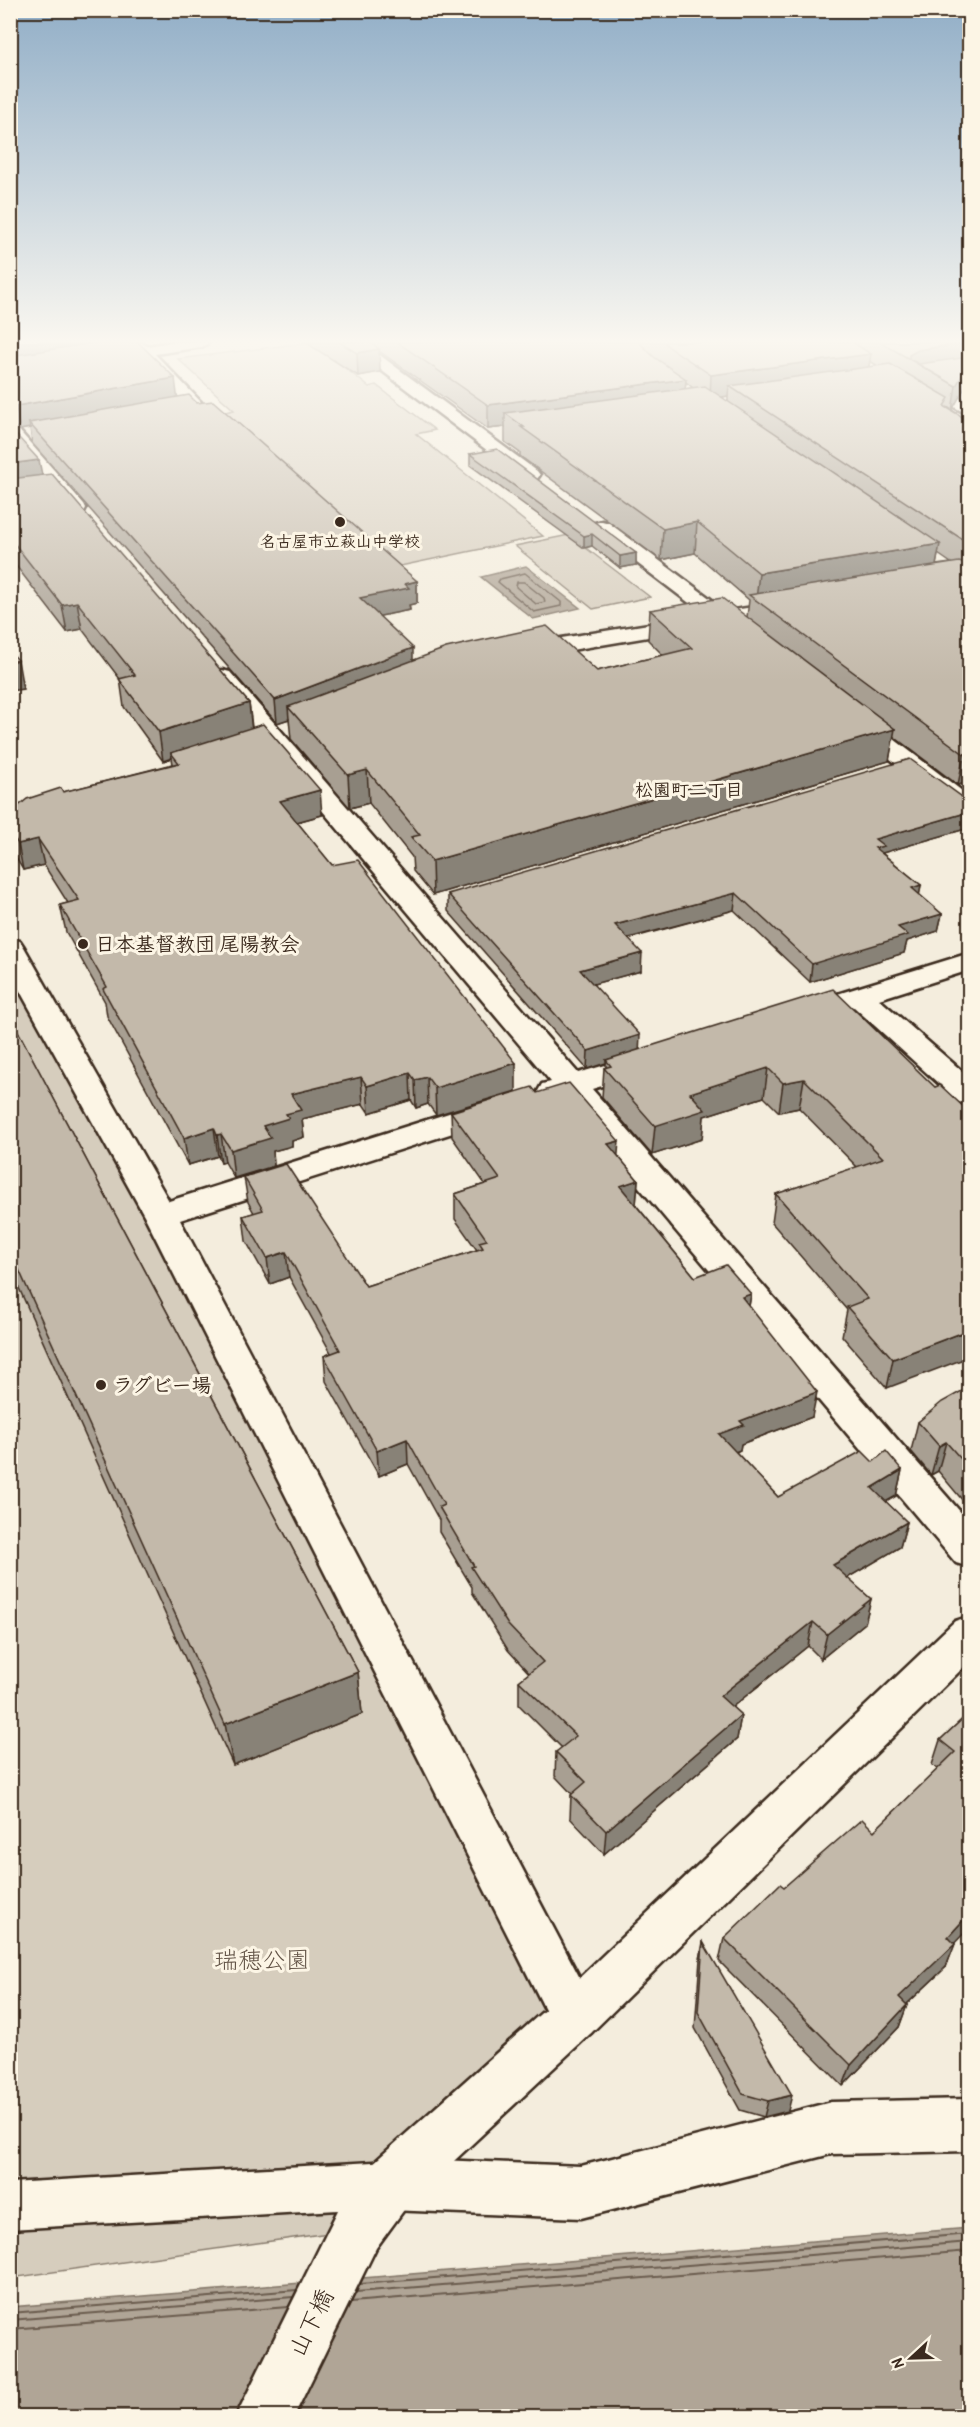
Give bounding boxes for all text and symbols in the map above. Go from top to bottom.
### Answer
marker: 名古屋市立萩山中学校 [333,515,347,529]
place label: 名古屋市立萩山中学校 [260,530,420,552]
district label: 松園町二丁目 [635,777,743,802]
place label: 日本基督教団 尾陽教会 [95,930,300,957]
marker: 日本基督教団 尾陽教会 [76,937,90,951]
place label: ラグビー場 [113,1371,211,1398]
marker: ラグビー場 [94,1378,108,1392]
park label: 瑞穂公園 [214,1943,310,1975]
street label: 山下橋 [280,2283,340,2362]
north arrow [881,2328,941,2388]
text: N [885,2355,909,2372]

